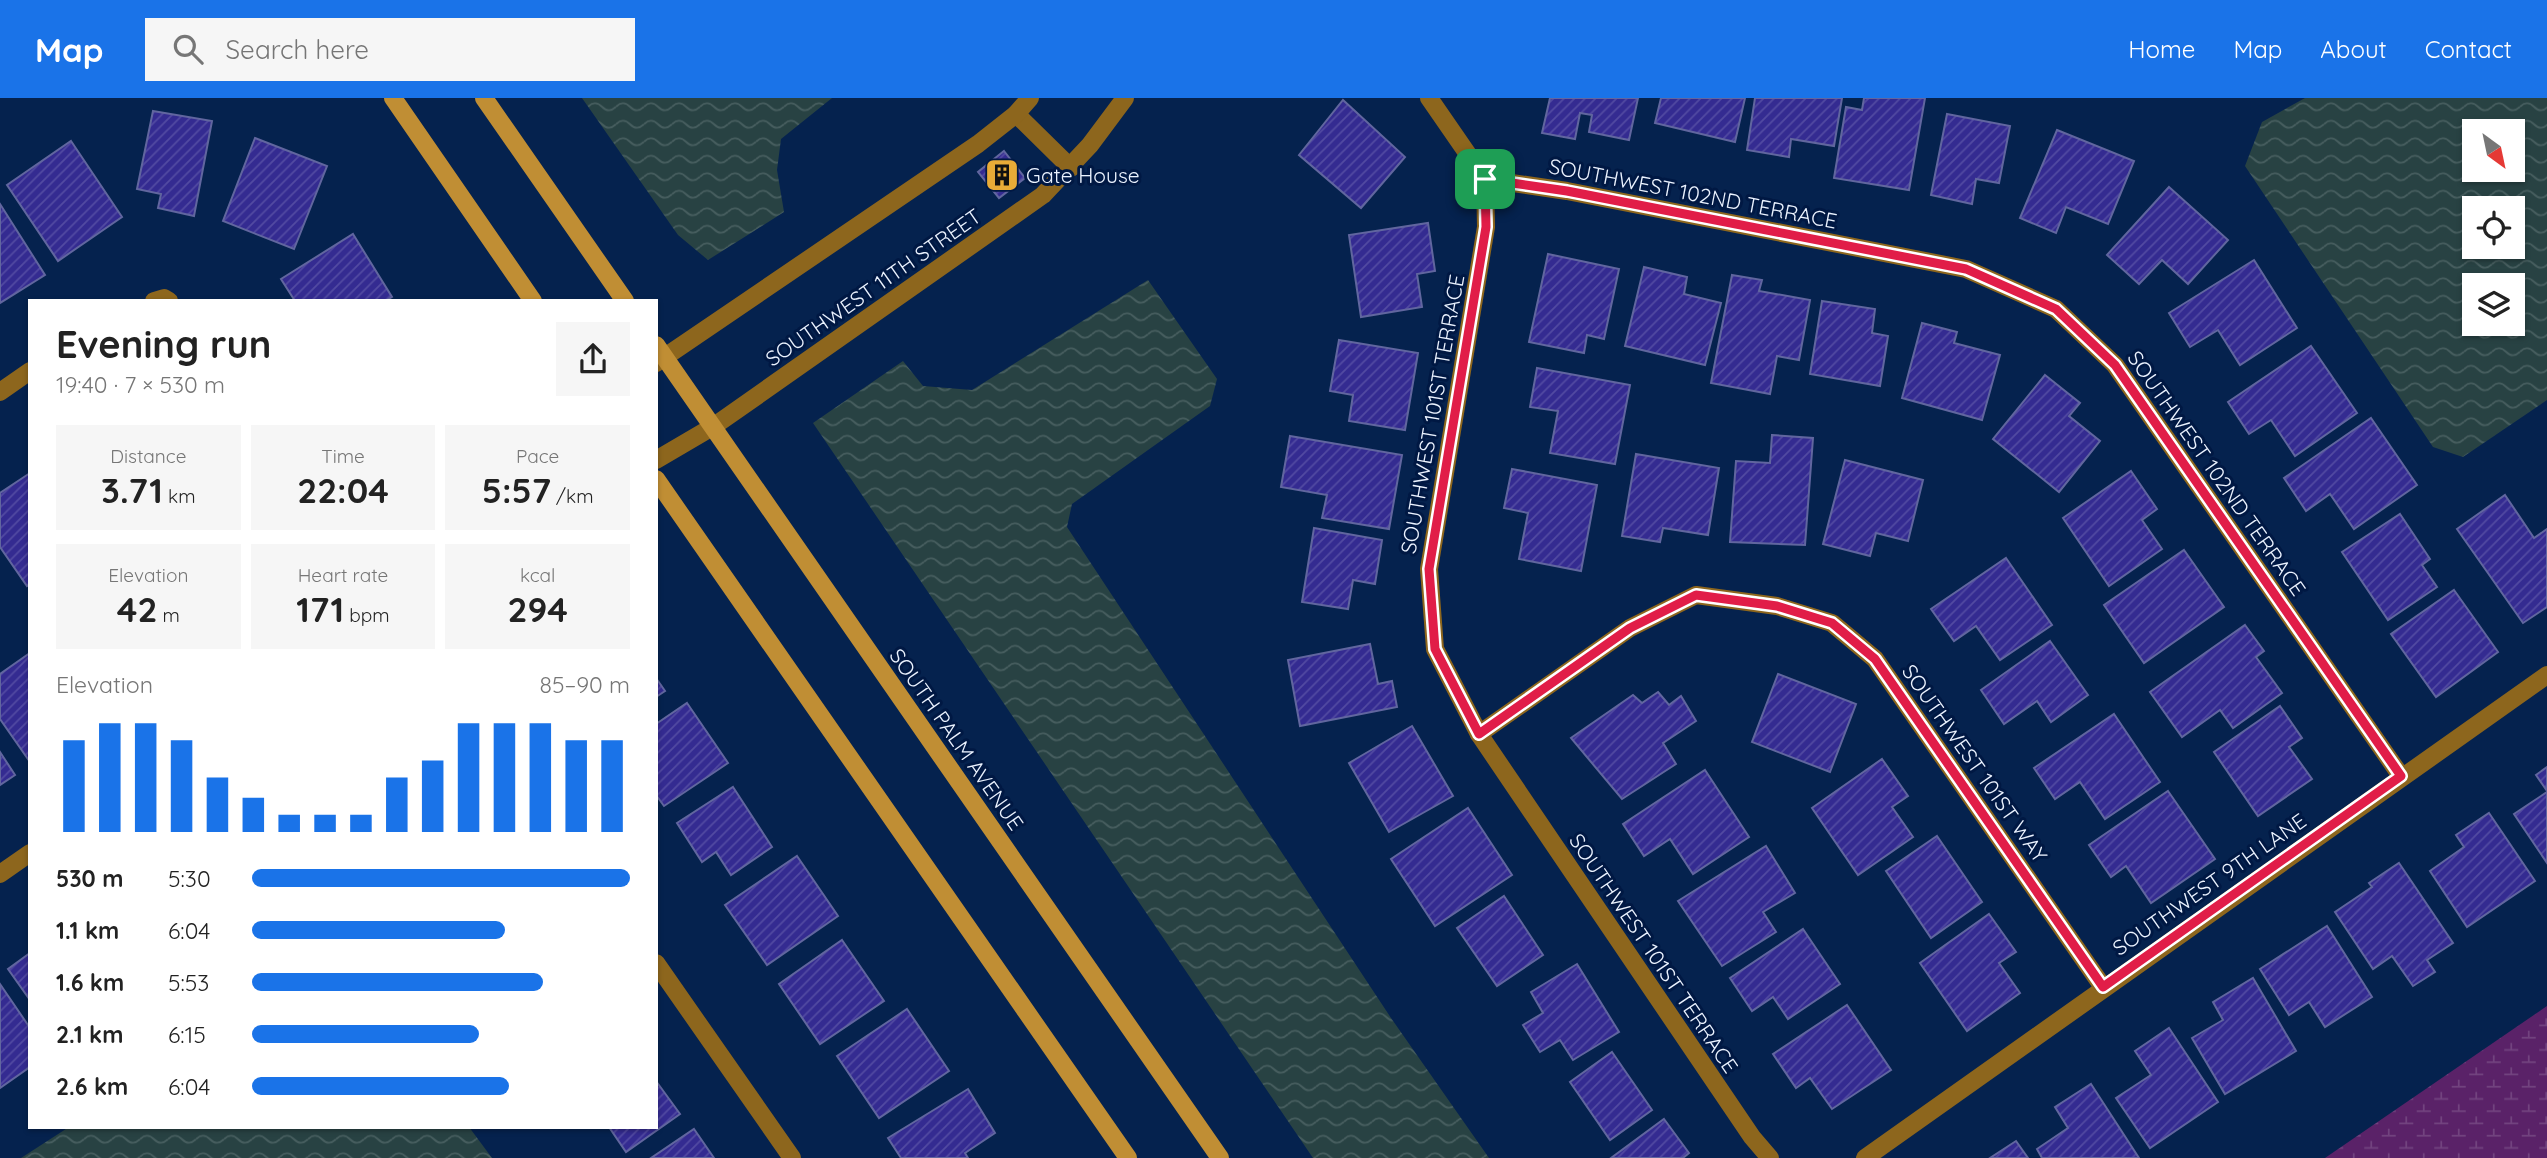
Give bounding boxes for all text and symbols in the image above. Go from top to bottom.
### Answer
search box [145,18,635,81]
text: Map [35,29,103,70]
icon: search [169,30,207,68]
text: Search here [225,33,369,66]
text: Home [2128,34,2195,64]
text: Map [2233,34,2282,64]
text: About [2320,34,2387,64]
text: Contact [2425,34,2512,64]
north arrow [2462,119,2525,182]
map controls [2462,119,2525,336]
pin [1455,149,1515,209]
street label: SOUTHWEST 102ND TERRACE [1547,152,1839,234]
building icon: Gate House [983,156,1021,194]
icon: arrive [1466,160,1504,198]
place label: Gate House [1026,162,1140,188]
button: locate [2462,196,2525,259]
street label: SOUTHWEST 11TH STREET [760,203,986,371]
street label: SOUTHWEST 101ST TERRACE [1395,272,1469,556]
button: layers [2462,273,2525,336]
text: Evening run [56,320,271,368]
button: share [556,322,630,396]
street label: SOUTHWEST 102ND TERRACE [2122,346,2312,600]
text: 19:40 · 7 × 530 m [56,370,225,399]
text: Distance [110,444,186,468]
text: Time [321,444,365,468]
text: Pace [516,444,559,468]
text: 3.71 [101,468,163,512]
text: 22:04 [297,468,389,512]
text: 5:57 [482,468,551,512]
text: km [163,484,196,508]
text: /km [551,484,594,508]
text: Elevation [108,563,188,587]
text: Heart rate [298,563,388,587]
text: kcal [520,563,555,587]
text: 42 [117,587,157,631]
text: 171 [296,587,344,631]
text: 294 [507,587,568,631]
text: m [157,603,180,627]
text: bpm [344,603,390,627]
street label: SOUTH PALM AVENUE [884,643,1030,835]
street label: SOUTHWEST 101ST WAY [1897,659,2053,867]
text: Elevation [56,670,153,699]
text: 85–90 m [540,670,630,699]
street label: SOUTHWEST 9TH LANE [2107,807,2311,961]
street label: SOUTHWEST 101ST TERRACE [1564,828,1744,1078]
text: 530 m [56,864,123,893]
text: 5:30 [168,864,211,893]
text: 1.1 km [56,916,119,945]
text: 6:04 [168,916,210,945]
text: 1.6 km [56,968,124,997]
text: 5:53 [168,968,209,997]
text: 2.1 km [56,1020,123,1049]
text: 6:15 [168,1020,206,1049]
text: 2.6 km [56,1072,128,1101]
text: 6:04 [168,1072,210,1101]

